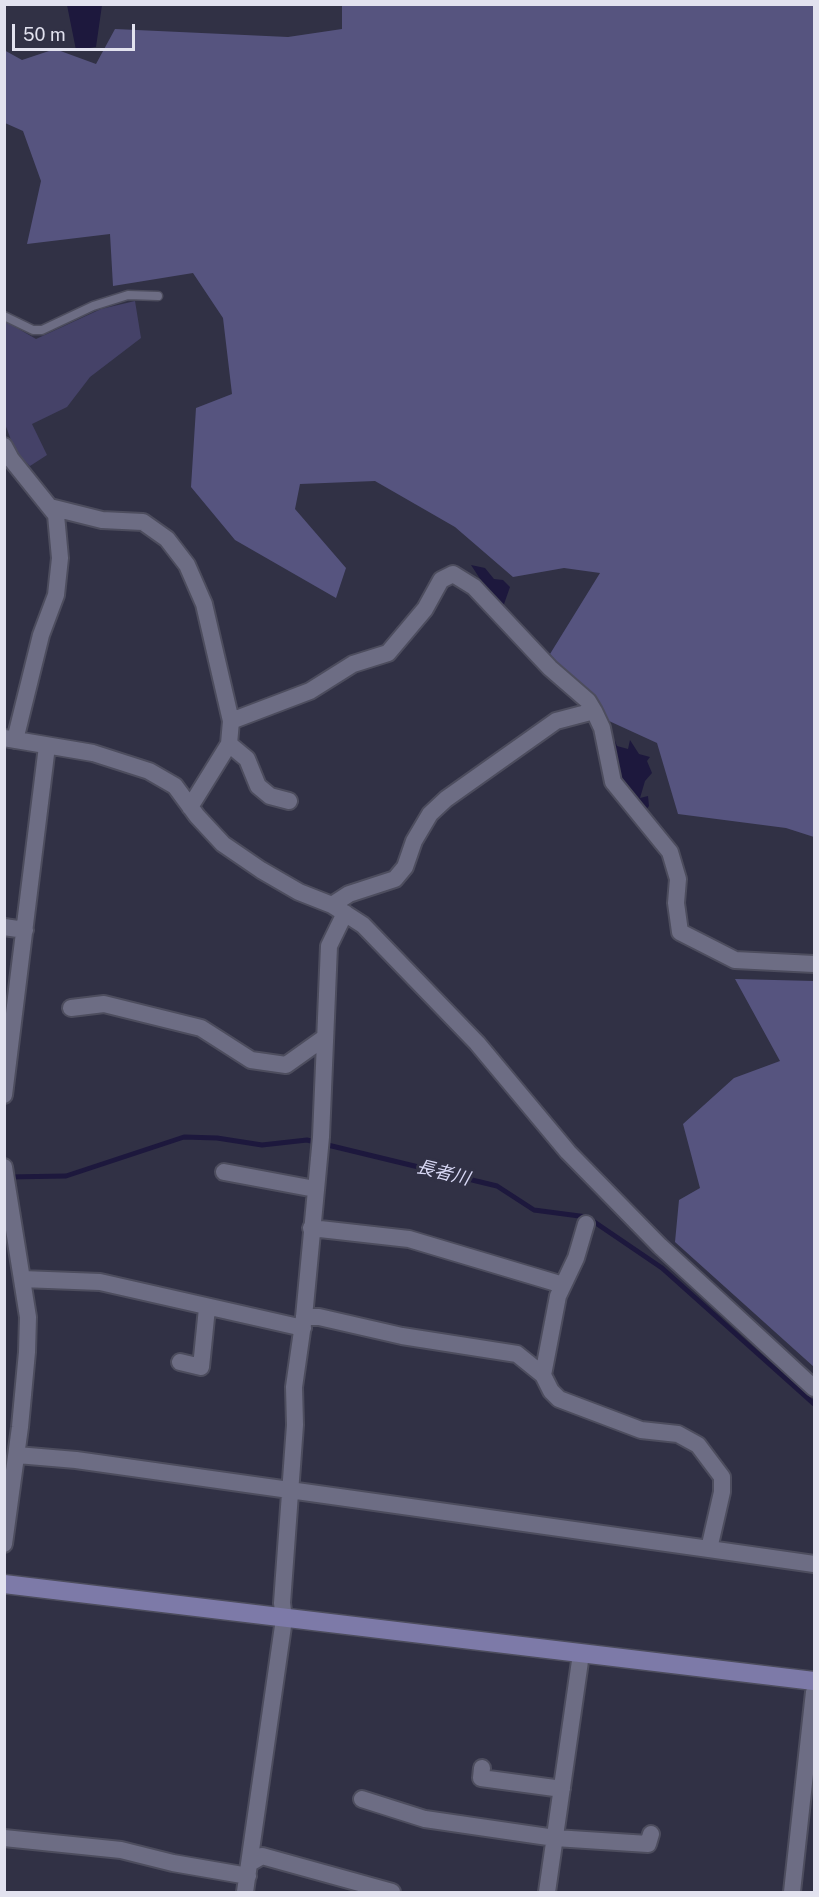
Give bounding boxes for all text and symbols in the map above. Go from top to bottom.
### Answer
scale bar [15,12,138,50]
text: 50 m [23,24,66,45]
water label: 長者川 [414,1156,472,1190]

